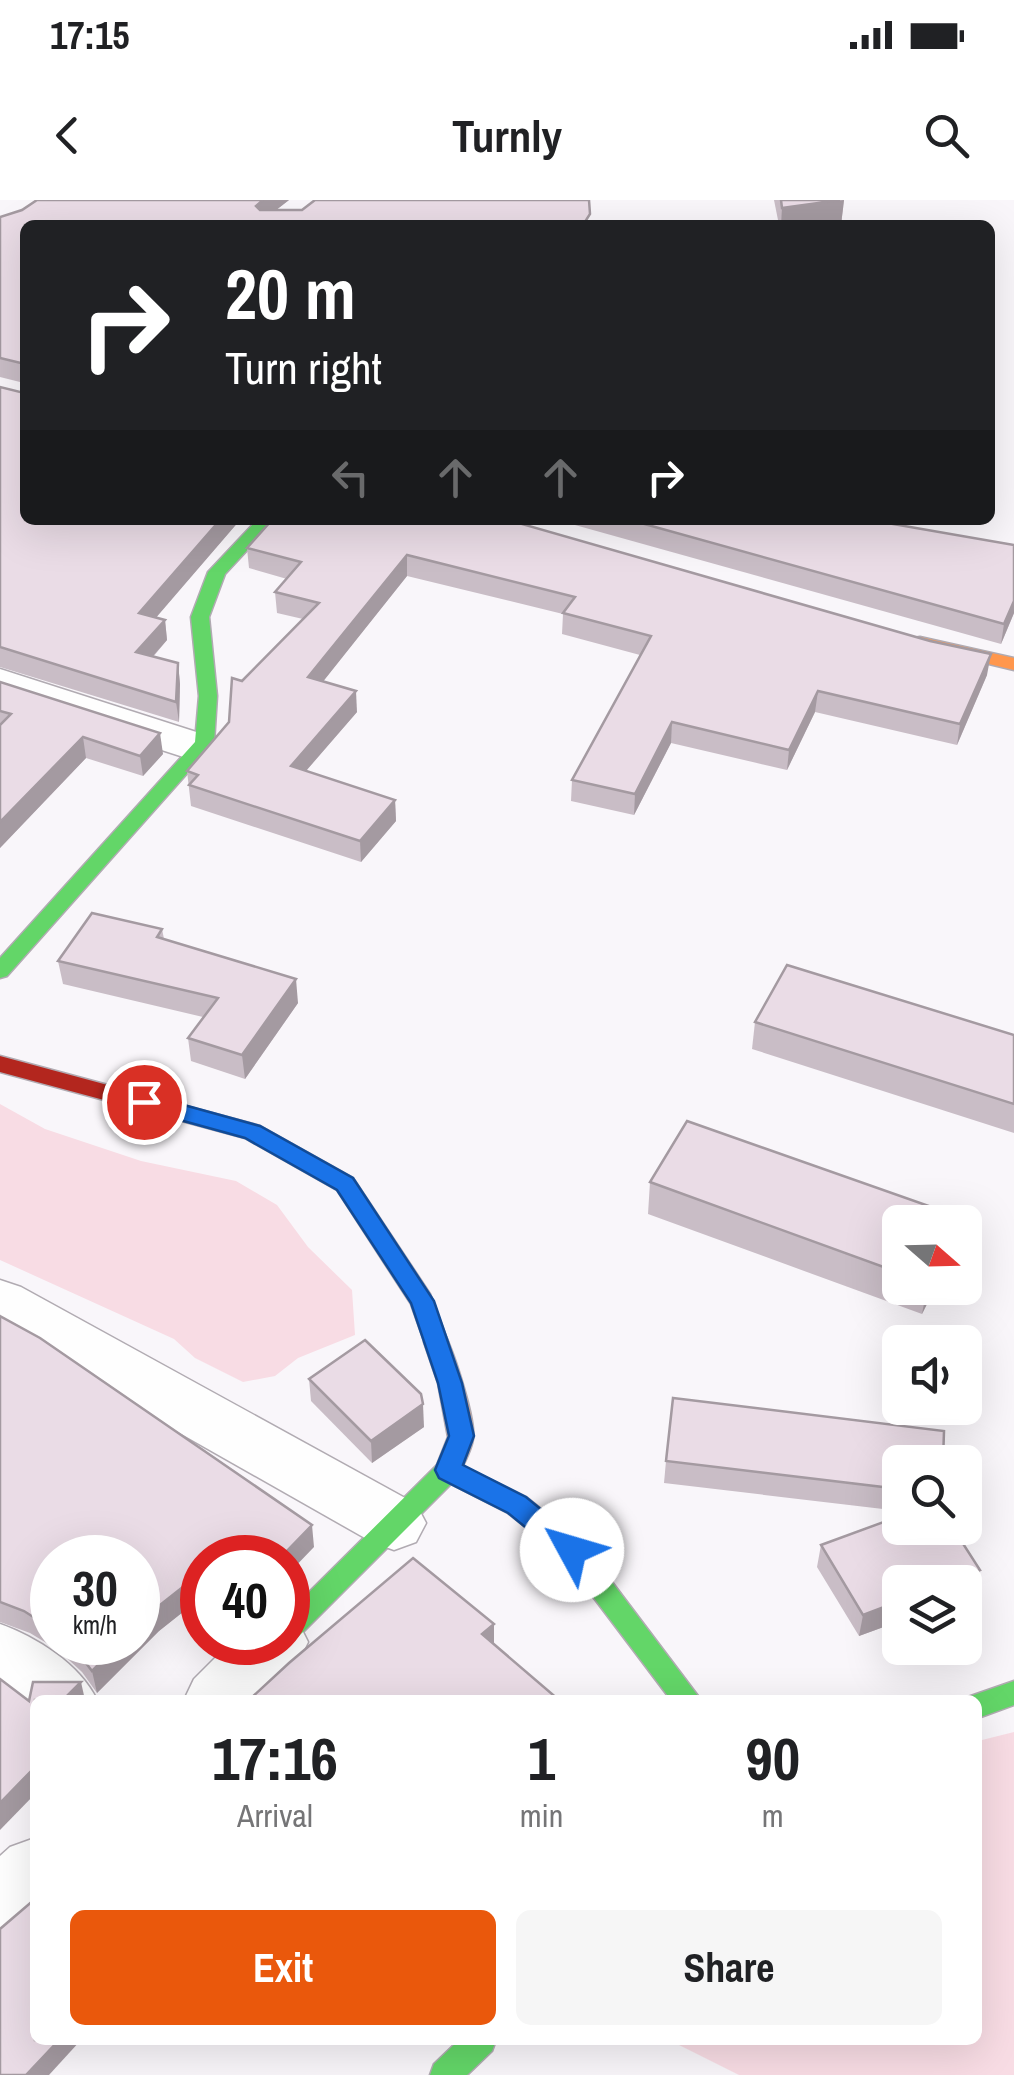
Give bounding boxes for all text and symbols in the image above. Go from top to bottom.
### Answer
text: 17:15 [50,10,130,61]
text: Turnly [452,105,562,166]
icon: back [40,108,95,163]
icon: search [919,108,974,163]
text: 20 m [225,247,356,341]
icon: right [60,260,190,390]
text: Turn right [225,337,382,398]
icon: left [323,450,378,505]
icon: ahead [428,450,483,505]
icon: ahead [533,450,588,505]
icon: right [638,450,693,505]
pin [102,1060,187,1145]
icon: arrive [117,1075,172,1130]
north arrow [882,1205,982,1305]
map controls [882,1205,982,1665]
button: sound [882,1325,982,1425]
button: search [882,1445,982,1545]
position arrow [520,1498,624,1602]
speed limit sign: 40 [180,1535,310,1665]
text: 30 [72,1554,118,1622]
button: layers [882,1565,982,1665]
text: km/h [73,1608,117,1642]
text: 17:16 [212,1718,338,1799]
text: 1 [528,1718,555,1799]
text: 90 [745,1718,800,1799]
text: Arrival [237,1794,313,1837]
text: min [520,1794,563,1837]
text: m [762,1794,784,1837]
button: Exit [70,1910,496,2025]
button: Share [516,1910,942,2025]

